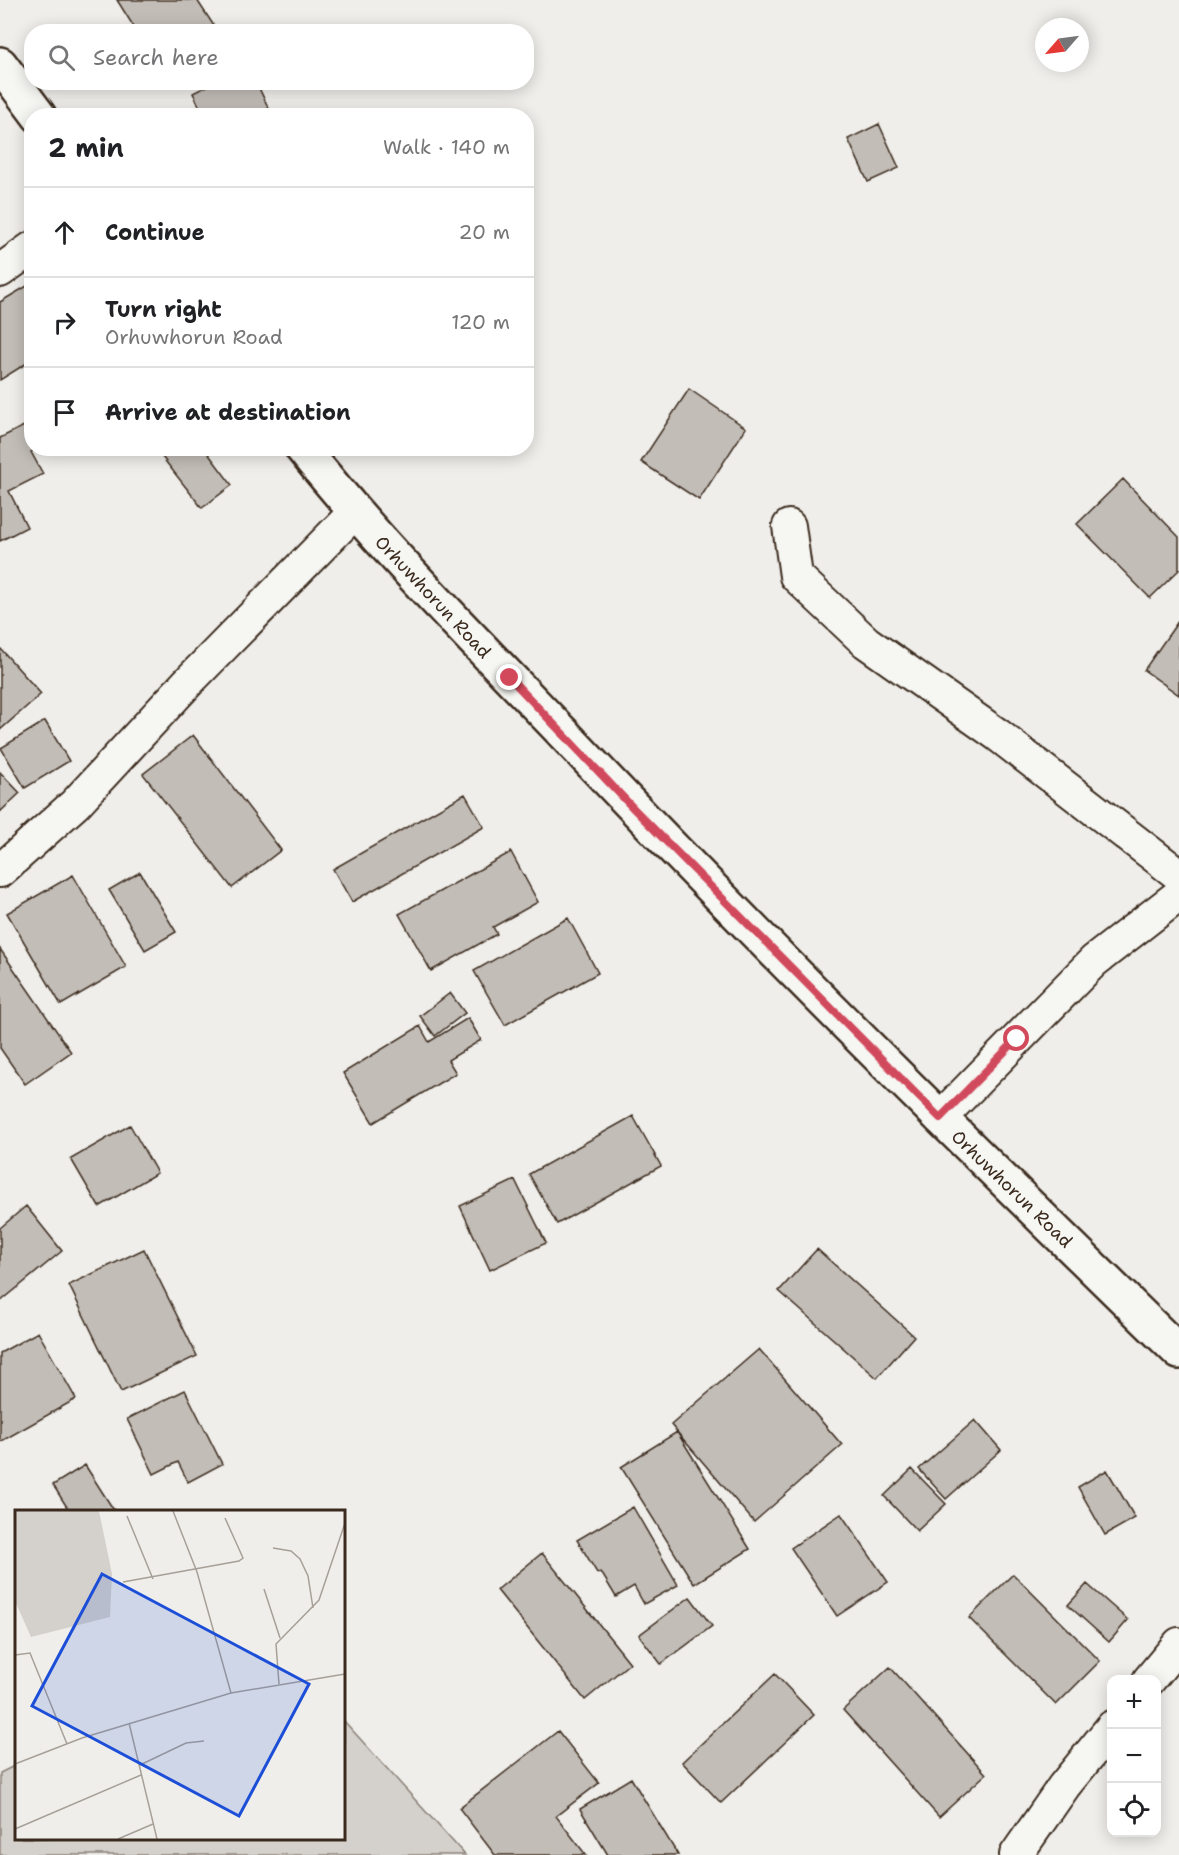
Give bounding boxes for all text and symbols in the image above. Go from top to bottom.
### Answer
north arrow [1035,18,1089,72]
search box [24,24,534,90]
icon: search [45,41,78,74]
text: Search here [93,43,219,72]
text: 2 min [48,130,124,165]
text: Walk · 140 m [383,134,510,160]
icon: ahead [48,216,81,249]
text: Continue [105,218,205,247]
text: 20 m [459,219,510,245]
text: Turn right [105,295,222,324]
icon: right [48,306,81,339]
text: 120 m [451,309,510,335]
text: Orhuwhorun Road [105,324,283,350]
icon: arrive [48,396,81,429]
text: Arrive at destination [105,398,351,427]
street label: Orhuwhorun Road [370,530,496,664]
route end [496,664,522,690]
route start [1003,1025,1029,1051]
street label: Orhuwhorun Road [946,1125,1078,1253]
inset map [15,1510,345,1840]
map controls [1107,1675,1161,1837]
button: + [1107,1675,1161,1729]
button: − [1107,1729,1161,1783]
button: locate [1107,1783,1161,1837]

